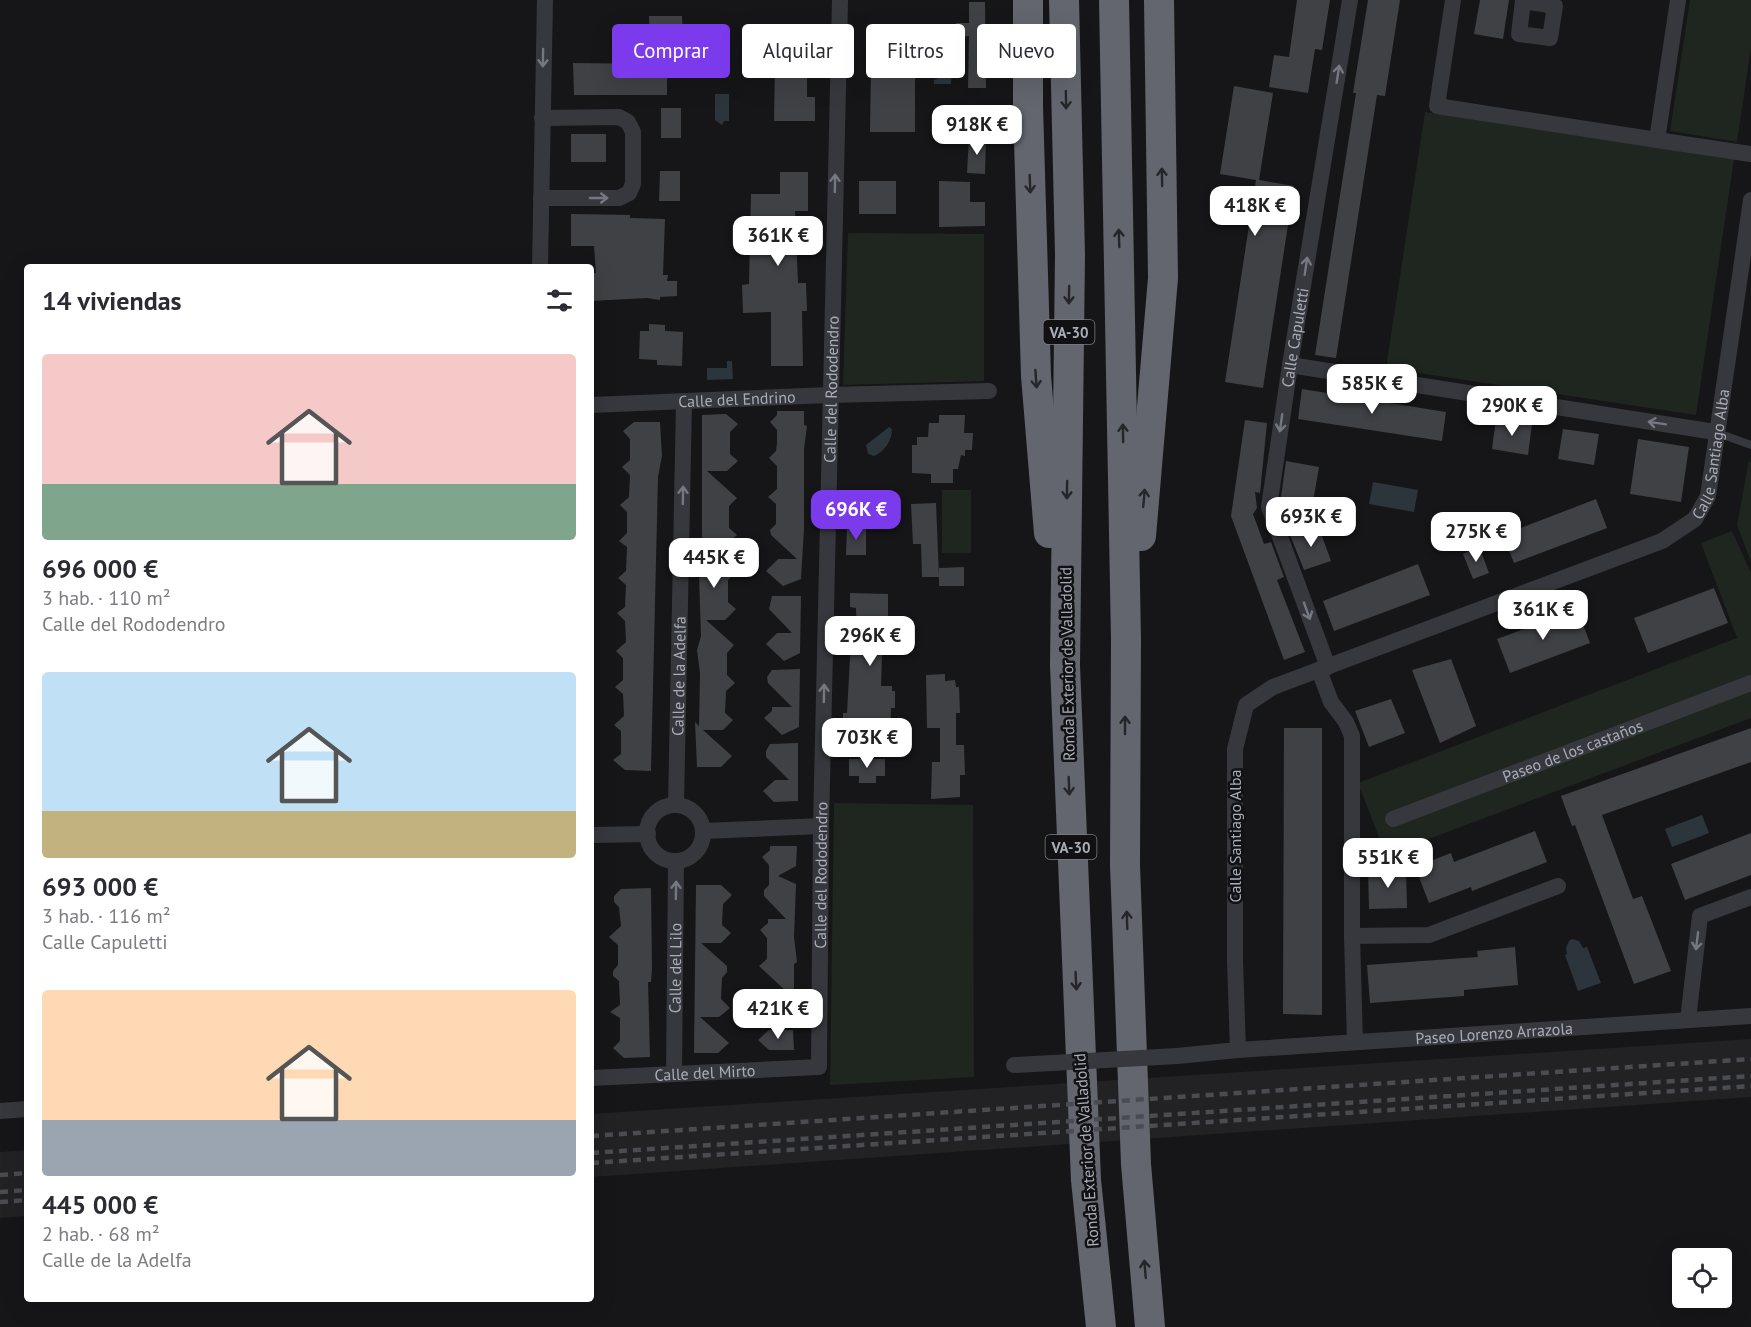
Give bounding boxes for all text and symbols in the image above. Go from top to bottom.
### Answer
chip: Comprar [612,24,730,78]
chip: Alquilar [742,24,854,78]
chip: Filtros [866,24,965,78]
chip: Nuevo [977,24,1076,78]
one-way arrow [537,48,549,68]
one-way arrow [1332,65,1343,84]
one-way arrow [1060,90,1072,110]
pin: 918K € [928,105,1026,156]
text: 918K € [946,111,1008,137]
one-way arrow [1156,168,1167,188]
one-way arrow [830,174,841,194]
one-way arrow [1024,174,1036,194]
pin: 418K € [1206,186,1304,237]
one-way arrow [589,192,609,204]
text: 418K € [1224,192,1286,218]
pin: 361K € [729,216,827,267]
text: 361K € [747,222,809,248]
one-way arrow [1114,229,1125,249]
one-way arrow [1301,257,1312,277]
text: 14 viviendas [42,284,182,317]
icon: filters [543,284,576,317]
one-way arrow [1063,285,1075,305]
street label: Calle Capuletti [1277,286,1313,389]
street label: Calle del Rododendro [819,316,843,463]
road number: VA-30 [1044,320,1094,344]
pin: 585K € [1323,364,1421,415]
one-way arrow [1031,369,1042,389]
text: 585K € [1341,370,1403,396]
street label: Calle del Endrino [678,386,796,411]
pin: 290K € [1463,386,1561,437]
street label: Calle Santiago Alba [1687,388,1733,523]
text: 290K € [1481,392,1543,418]
icon: home [255,393,363,501]
one-way arrow [1276,413,1287,433]
one-way arrow [1648,418,1668,429]
one-way arrow [1117,424,1128,444]
one-way arrow [1061,480,1073,500]
one-way arrow [677,485,688,505]
one-way arrow [1139,488,1150,508]
pin: 696K € [807,490,905,541]
text: 696K € [825,496,887,522]
pin: 693K € [1262,497,1360,548]
text: 693K € [1280,503,1342,529]
pin: 275K € [1427,512,1525,563]
text: 275K € [1445,518,1507,544]
pin: 445K € [665,538,763,589]
text: 445K € [683,544,745,570]
text: 696 000 € [42,552,158,585]
street label: Ronda Exterior de Valladolid [1055,567,1079,761]
text: 3 hab. · 110 m² [42,585,171,611]
pin: 361K € [1494,590,1592,641]
text: 361K € [1512,596,1574,622]
one-way arrow [1302,601,1313,620]
text: Calle del Rododendro [42,611,226,637]
street label: Calle de la Adelfa [667,616,690,736]
pin: 296K € [821,616,919,667]
text: 296K € [839,622,901,648]
one-way arrow [818,684,830,704]
icon: home [255,711,363,819]
street label: Paseo de los castaños [1499,715,1646,787]
one-way arrow [1119,716,1131,736]
pin: 703K € [818,718,916,769]
text: 703K € [836,724,898,750]
street label: Calle Santiago Alba [1225,770,1245,902]
one-way arrow [1063,776,1075,796]
street label: Calle del Rododendro [810,802,832,949]
road number: VA-30 [1046,835,1096,859]
pin: 551K € [1339,838,1437,889]
text: 551K € [1357,844,1419,870]
text: 693 000 € [42,870,158,903]
one-way arrow [670,880,681,900]
text: 3 hab. · 116 m² [42,903,171,929]
one-way arrow [1121,911,1132,931]
street label: Calle del Lilo [665,923,685,1013]
text: Calle Capuletti [42,929,168,955]
one-way arrow [1691,931,1702,951]
one-way arrow [1071,971,1082,991]
pin: 421K € [729,989,827,1040]
text: 421K € [747,995,809,1021]
street label: Paseo Lorenzo Arrazola [1415,1018,1573,1048]
icon: home [255,1029,363,1137]
street label: Ronda Exterior de Valladolid [1069,1053,1103,1247]
street label: Calle del Mirto [654,1060,756,1085]
text: 445 000 € [42,1188,158,1221]
text: 2 hab. · 68 m² [42,1221,160,1247]
text: Calle de la Adelfa [42,1247,192,1273]
map controls [1672,1248,1732,1308]
button: locate [1672,1248,1732,1308]
one-way arrow [1139,1259,1150,1279]

